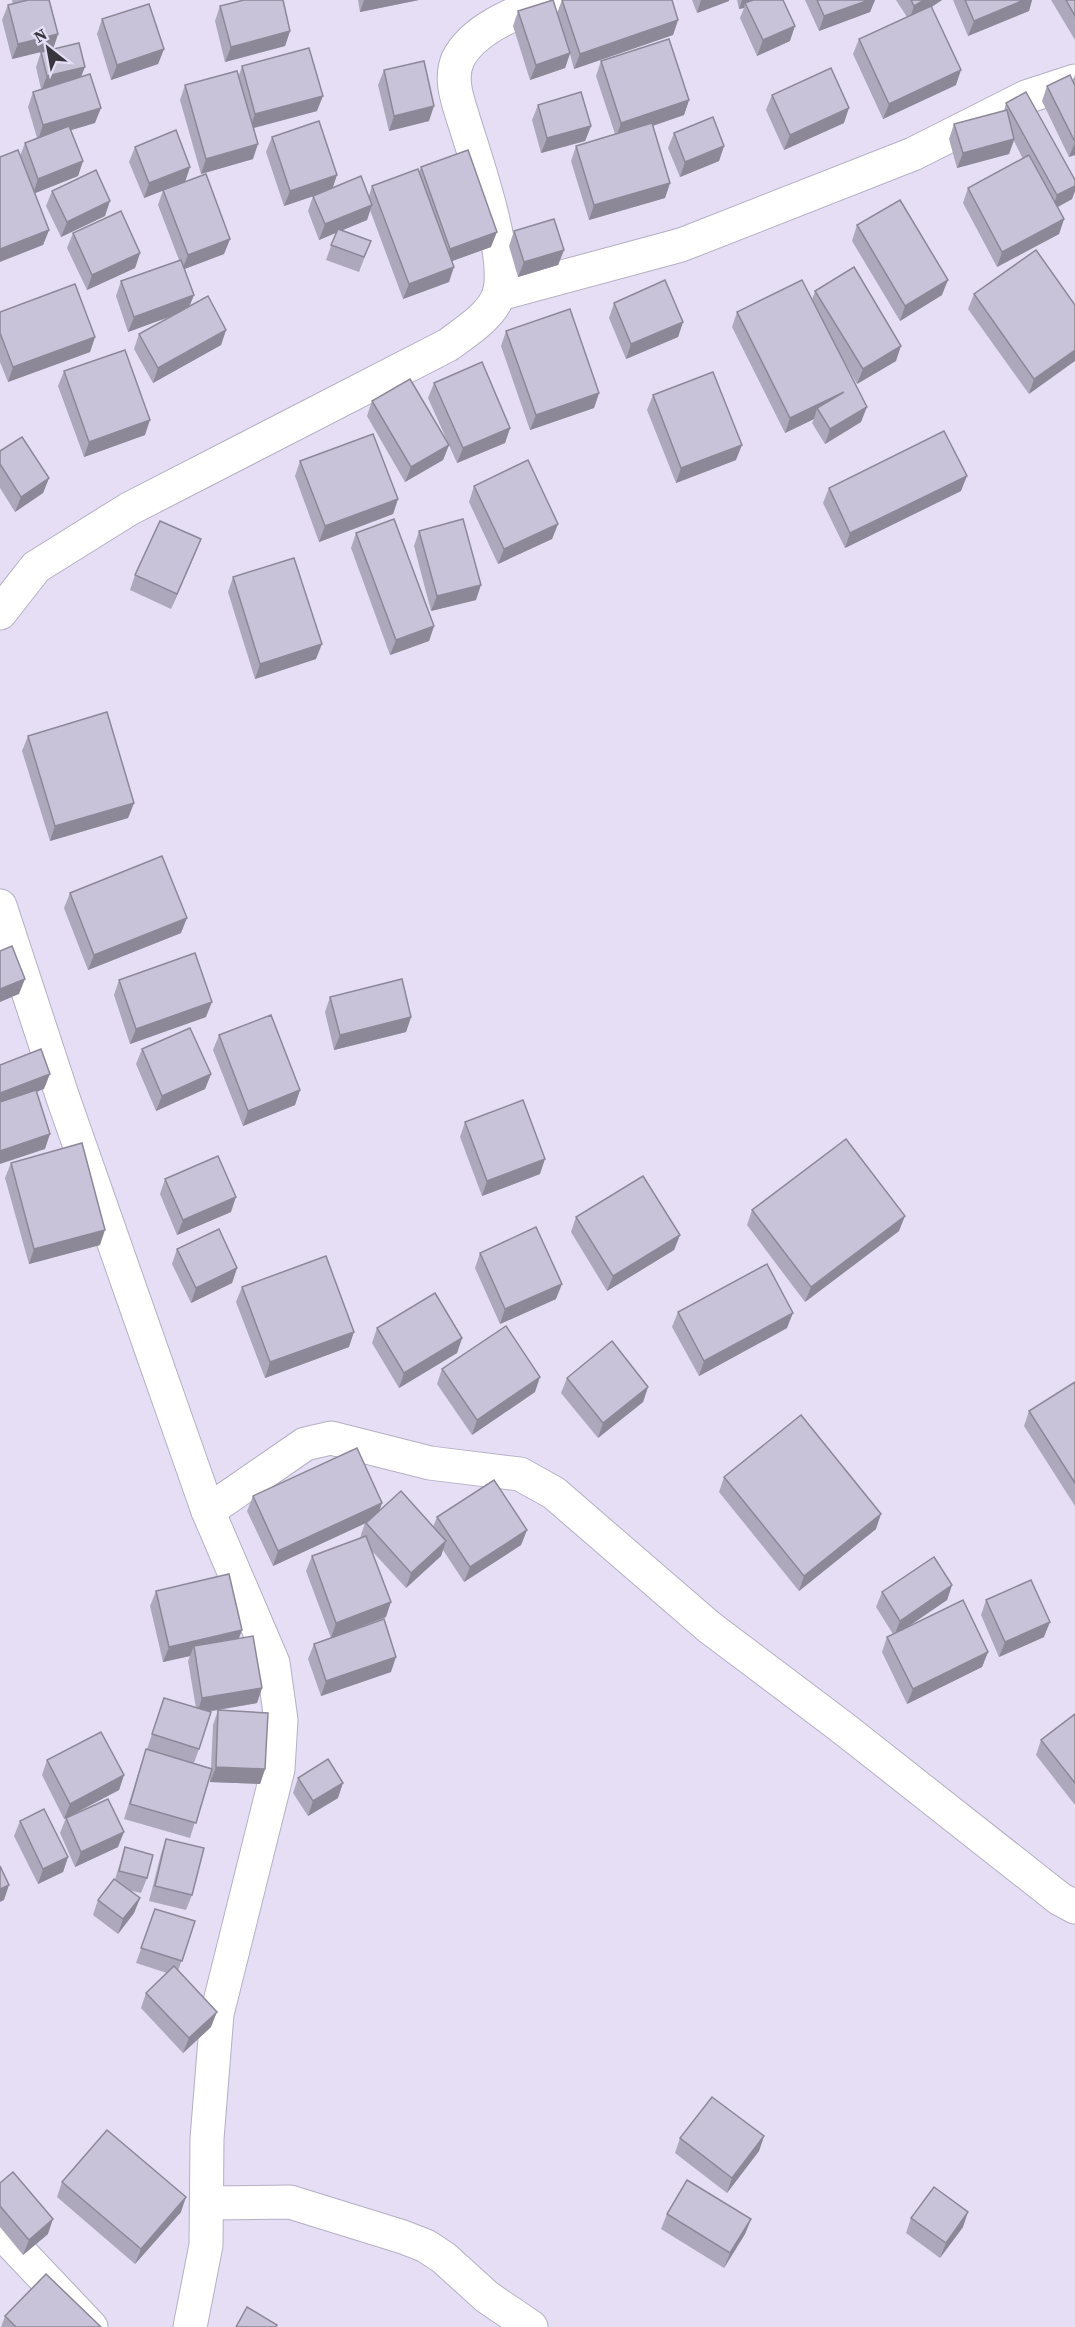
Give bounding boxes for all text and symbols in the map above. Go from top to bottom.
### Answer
north arrow [18,18,78,78]
text: N [30,23,51,48]

